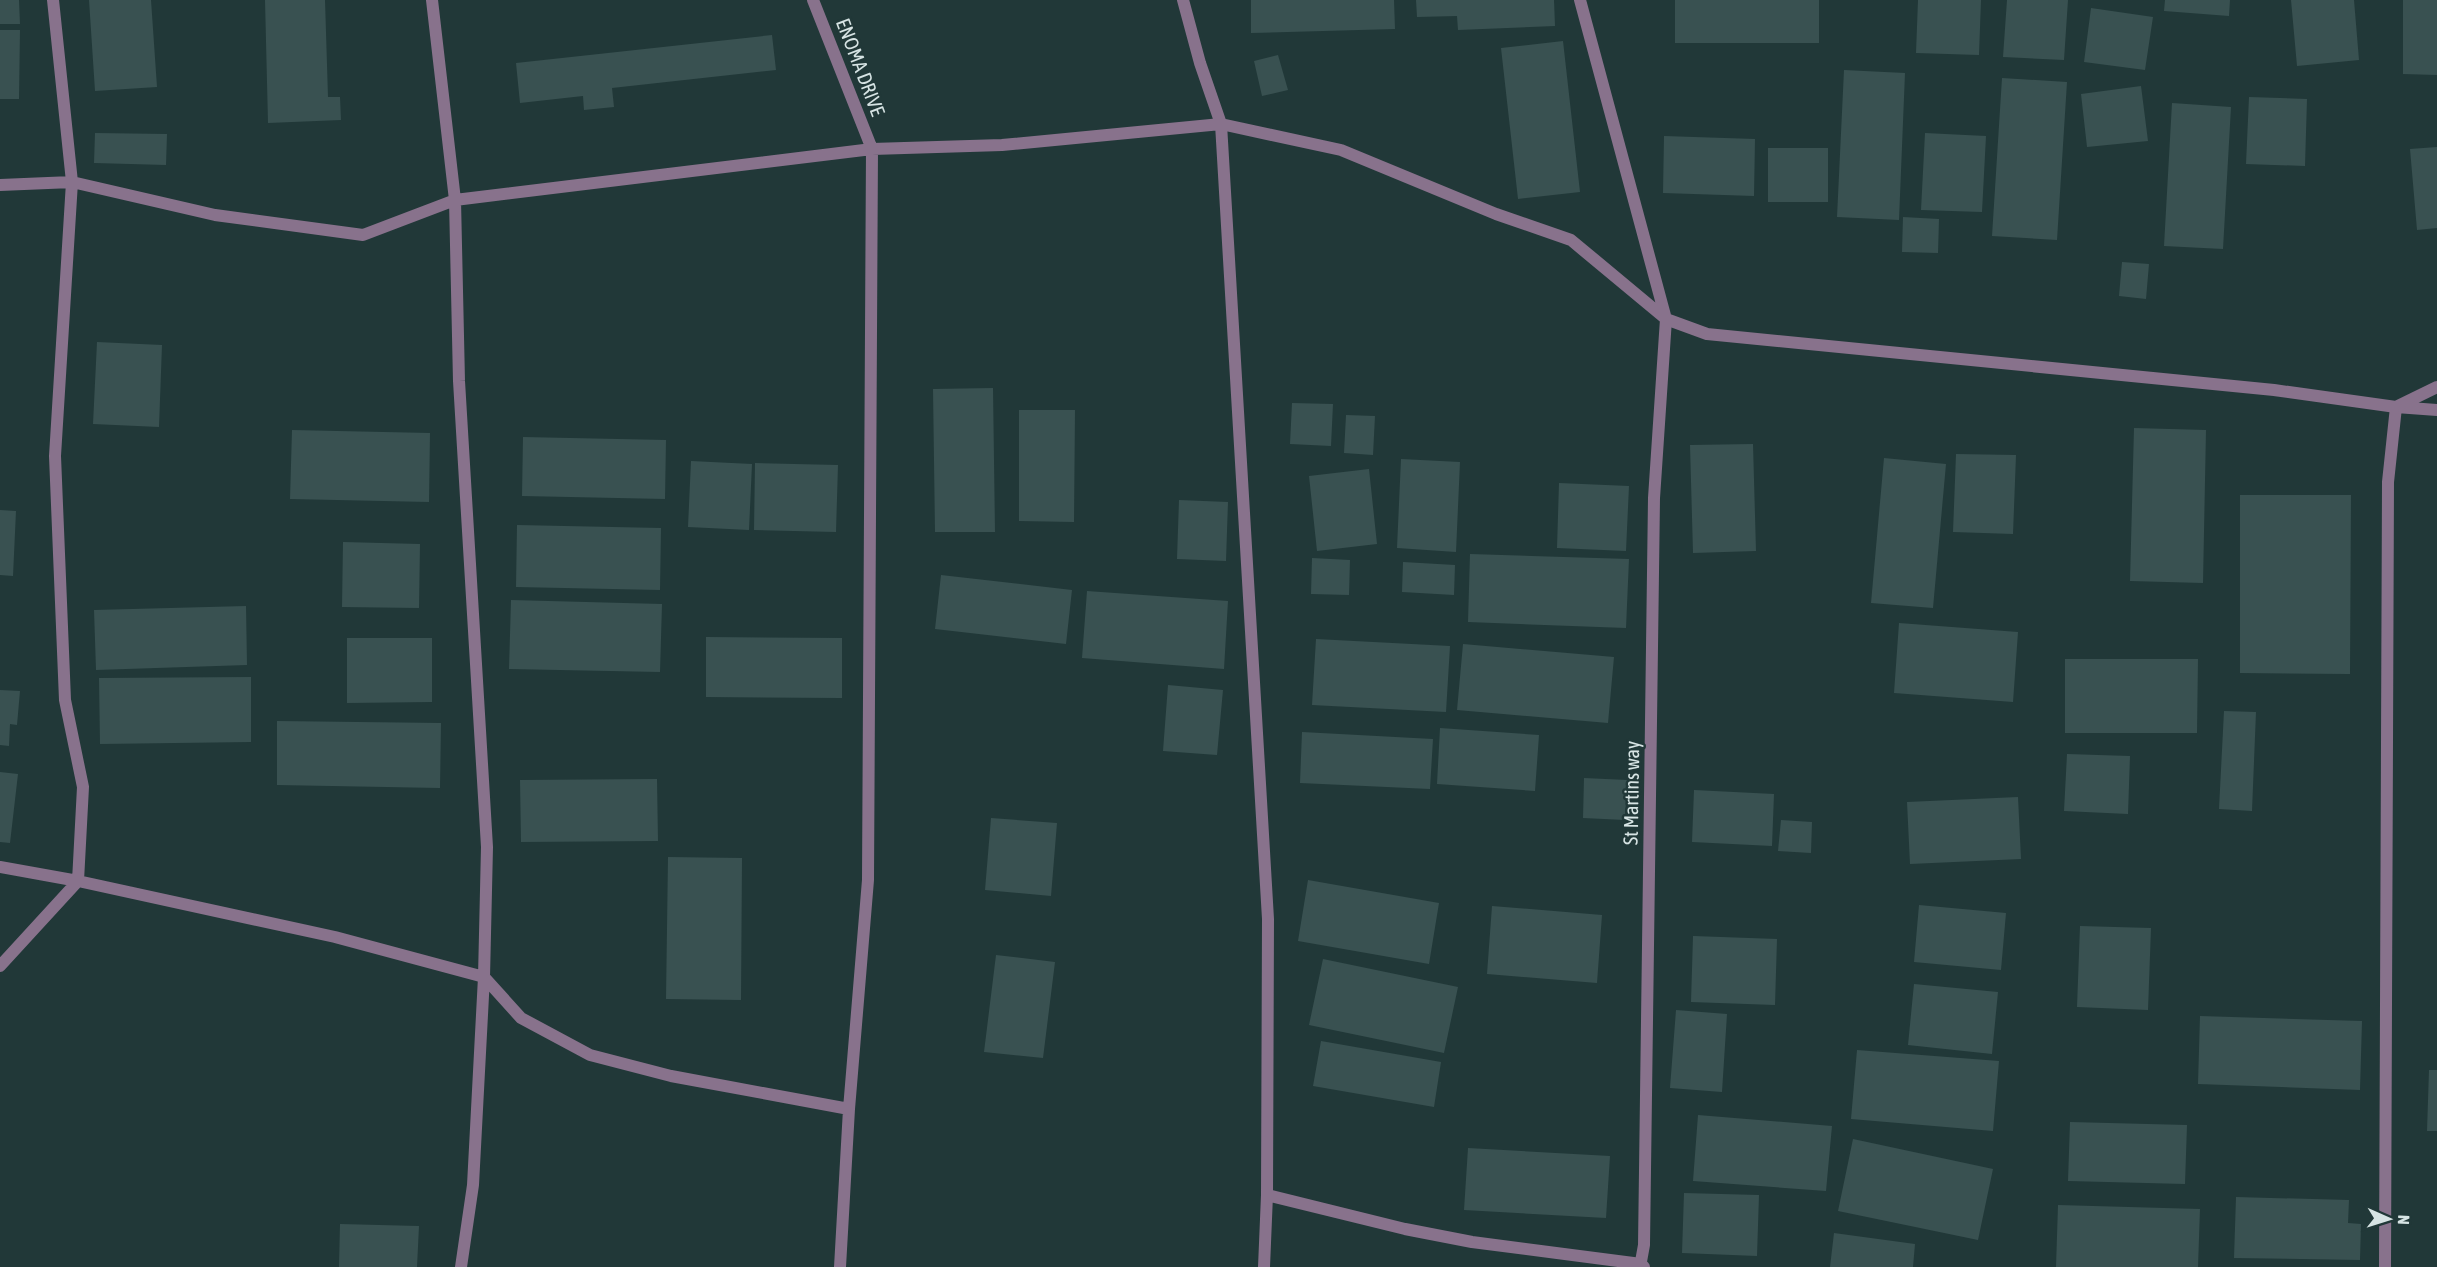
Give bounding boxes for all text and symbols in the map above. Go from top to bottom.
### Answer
street label: ENOMA DRIVE [832,15,890,119]
street label: St Martins way [1619,741,1643,845]
north arrow [2359,1189,2419,1249]
text: N [2395,1215,2413,1225]

